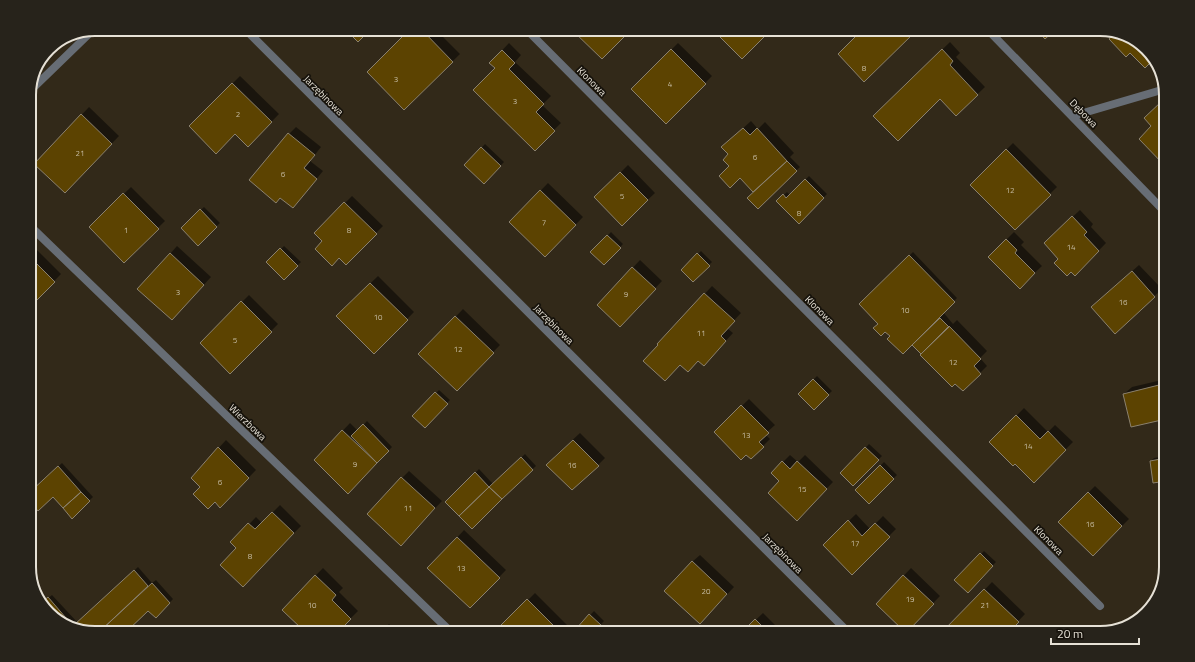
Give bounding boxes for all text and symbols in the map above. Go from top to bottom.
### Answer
house number: 8 [862,62,867,74]
street label: Klonowa [573,63,610,100]
street label: Jarzębinowa [300,72,347,119]
house number: 3 [394,73,398,85]
house number: 4 [668,78,673,90]
house number: 3 [513,95,517,107]
street label: Dębowa [1066,96,1101,131]
house number: 2 [236,108,240,120]
house number: 21 [76,147,84,159]
house number: 6 [753,151,758,163]
house number: 6 [281,168,286,180]
house number: 12 [1006,184,1014,196]
house number: 5 [620,190,625,202]
house number: 8 [797,207,802,219]
house number: 7 [542,216,546,228]
house number: 1 [124,224,128,236]
house number: 8 [347,224,352,236]
house number: 14 [1067,241,1076,253]
house number: 3 [176,286,180,298]
house number: 9 [624,288,629,300]
street label: Klonowa [801,292,838,329]
house number: 16 [1119,296,1128,308]
street label: Jarzębinowa [530,301,577,348]
house number: 10 [901,304,910,316]
house number: 10 [374,311,383,323]
house number: 11 [697,327,705,339]
house number: 5 [233,334,238,346]
house number: 12 [454,343,462,355]
house number: 12 [949,356,957,368]
street label: Wierzbowa [225,401,270,444]
house number: 13 [742,429,750,441]
house number: 14 [1024,440,1033,452]
house number: 9 [353,458,358,470]
house number: 16 [568,459,577,471]
house number: 6 [218,476,223,488]
house number: 15 [798,483,807,495]
house number: 11 [404,502,412,514]
house number: 16 [1086,518,1095,530]
street label: Klonowa [1030,522,1067,559]
street label: Jarzębinowa [759,530,806,577]
house number: 17 [851,537,859,549]
house number: 8 [248,550,253,562]
house number: 13 [457,562,465,574]
house number: 20 [702,585,711,597]
house number: 19 [906,593,915,605]
house number: 10 [308,599,317,611]
house number: 21 [981,599,989,611]
scale bar [1051,620,1139,646]
text: 20 m [1057,624,1083,643]

